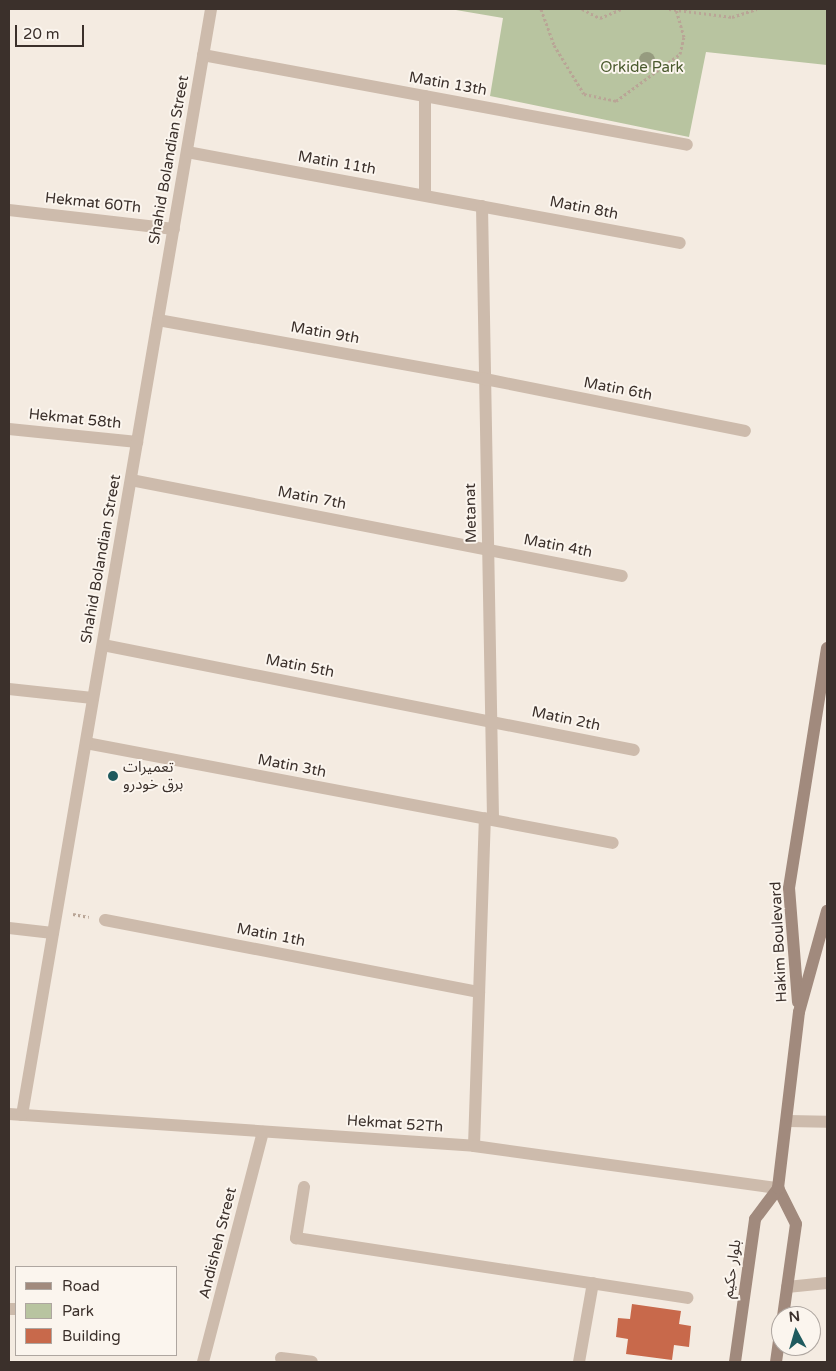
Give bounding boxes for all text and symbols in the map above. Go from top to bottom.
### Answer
scale bar [18,15,86,47]
text: 20 m [23,25,60,43]
park label: Orkide Park [600,59,684,77]
street label: Matin 13th [408,68,488,100]
street label: Shahid Bolandian Street [145,74,193,246]
street label: Matin 11th [297,147,377,179]
street label: Hekmat 60Th [44,189,142,217]
street label: Matin 8th [548,193,620,223]
street label: Matin 9th [289,318,361,348]
street label: Matin 6th [582,374,654,404]
street label: Hekmat 58th [28,405,122,433]
street label: Shahid Bolandian Street [77,473,125,645]
street label: Matin 7th [276,483,348,513]
street label: Metanat [461,483,481,543]
street label: Matin 4th [522,531,594,561]
street label: Matin 5th [264,651,336,681]
street label: Matin 2th [530,703,602,735]
street label: Matin 3th [256,751,328,781]
place label: تعمیرات برق خودرو [123,758,183,793]
marker: تعمیرات برق خودرو [107,770,119,782]
street label: Hakim Boulevard [767,881,791,1003]
street label: Matin 1th [235,920,307,950]
street label: Hekmat 52Th [346,1112,444,1136]
street label: Andisheh Street [195,1185,241,1301]
street label: بلوار حکیم [719,1238,745,1300]
legend [15,1266,178,1356]
text: Road [62,1277,100,1295]
text: Park [62,1302,94,1320]
north arrow [771,1306,821,1356]
text: N [788,1308,801,1326]
text: Building [62,1327,121,1345]

